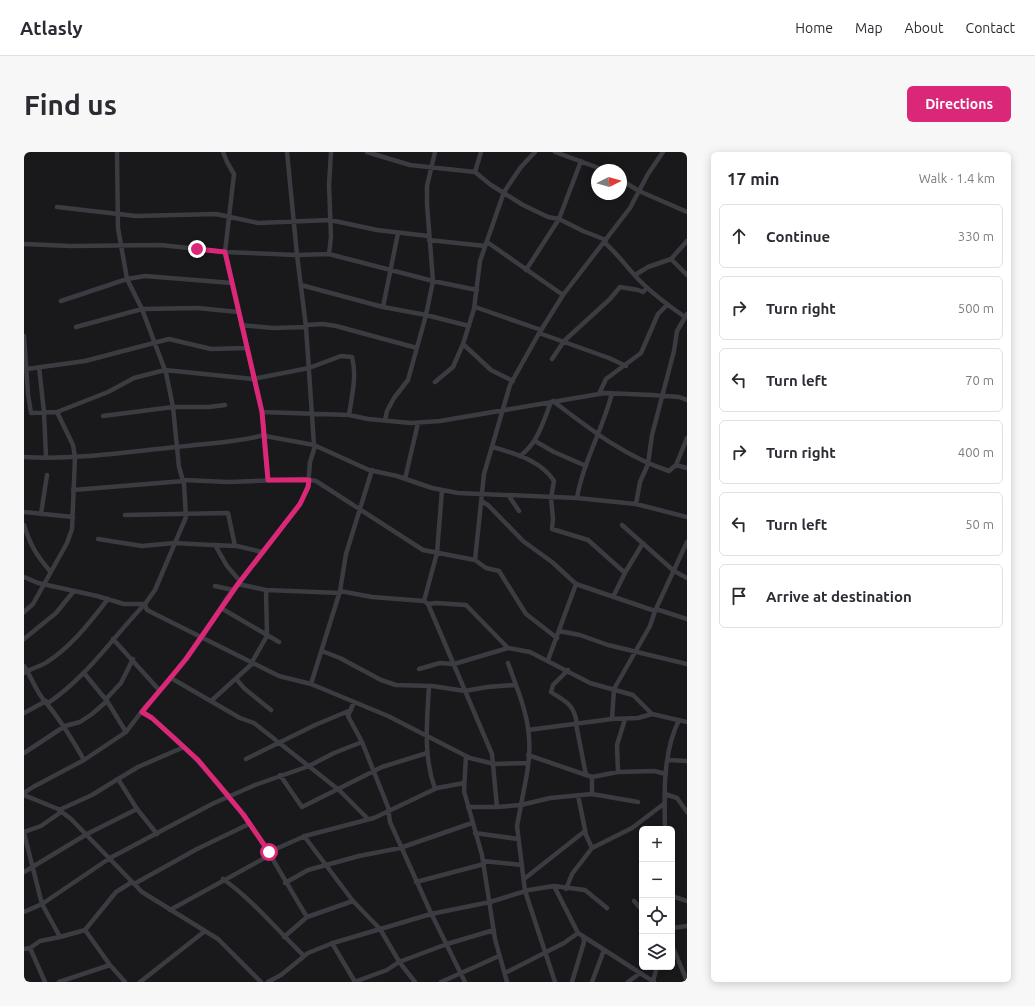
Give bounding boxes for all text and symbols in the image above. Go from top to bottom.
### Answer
text: Atlasly [20,17,83,39]
text: Home [795,20,833,36]
text: Map [855,20,883,36]
text: About [905,20,944,36]
text: Contact [966,20,1015,36]
button: Directions [907,86,1011,122]
text: Find us [24,89,117,120]
north arrow [591,164,627,200]
text: 17 min [727,169,780,188]
text: Walk · 1.4 km [919,171,995,185]
icon: ahead [728,225,750,247]
text: Continue [766,228,830,245]
text: 330 m [958,229,994,243]
route end [188,240,206,258]
icon: right [728,297,750,319]
text: Turn right [766,300,836,317]
text: 500 m [958,301,994,315]
icon: left [728,369,750,391]
text: Turn left [766,372,827,389]
text: 70 m [965,373,994,387]
icon: right [728,441,750,463]
text: Turn right [766,444,836,461]
text: 400 m [958,445,994,459]
icon: left [728,513,750,535]
text: Turn left [766,516,827,533]
text: 50 m [965,517,994,531]
icon: arrive [728,585,750,607]
text: Arrive at destination [766,588,912,605]
map controls [639,826,675,970]
button: + [639,826,675,862]
route start [260,843,278,861]
button: − [639,862,675,898]
button: locate [639,898,675,934]
button: layers [639,934,675,970]

